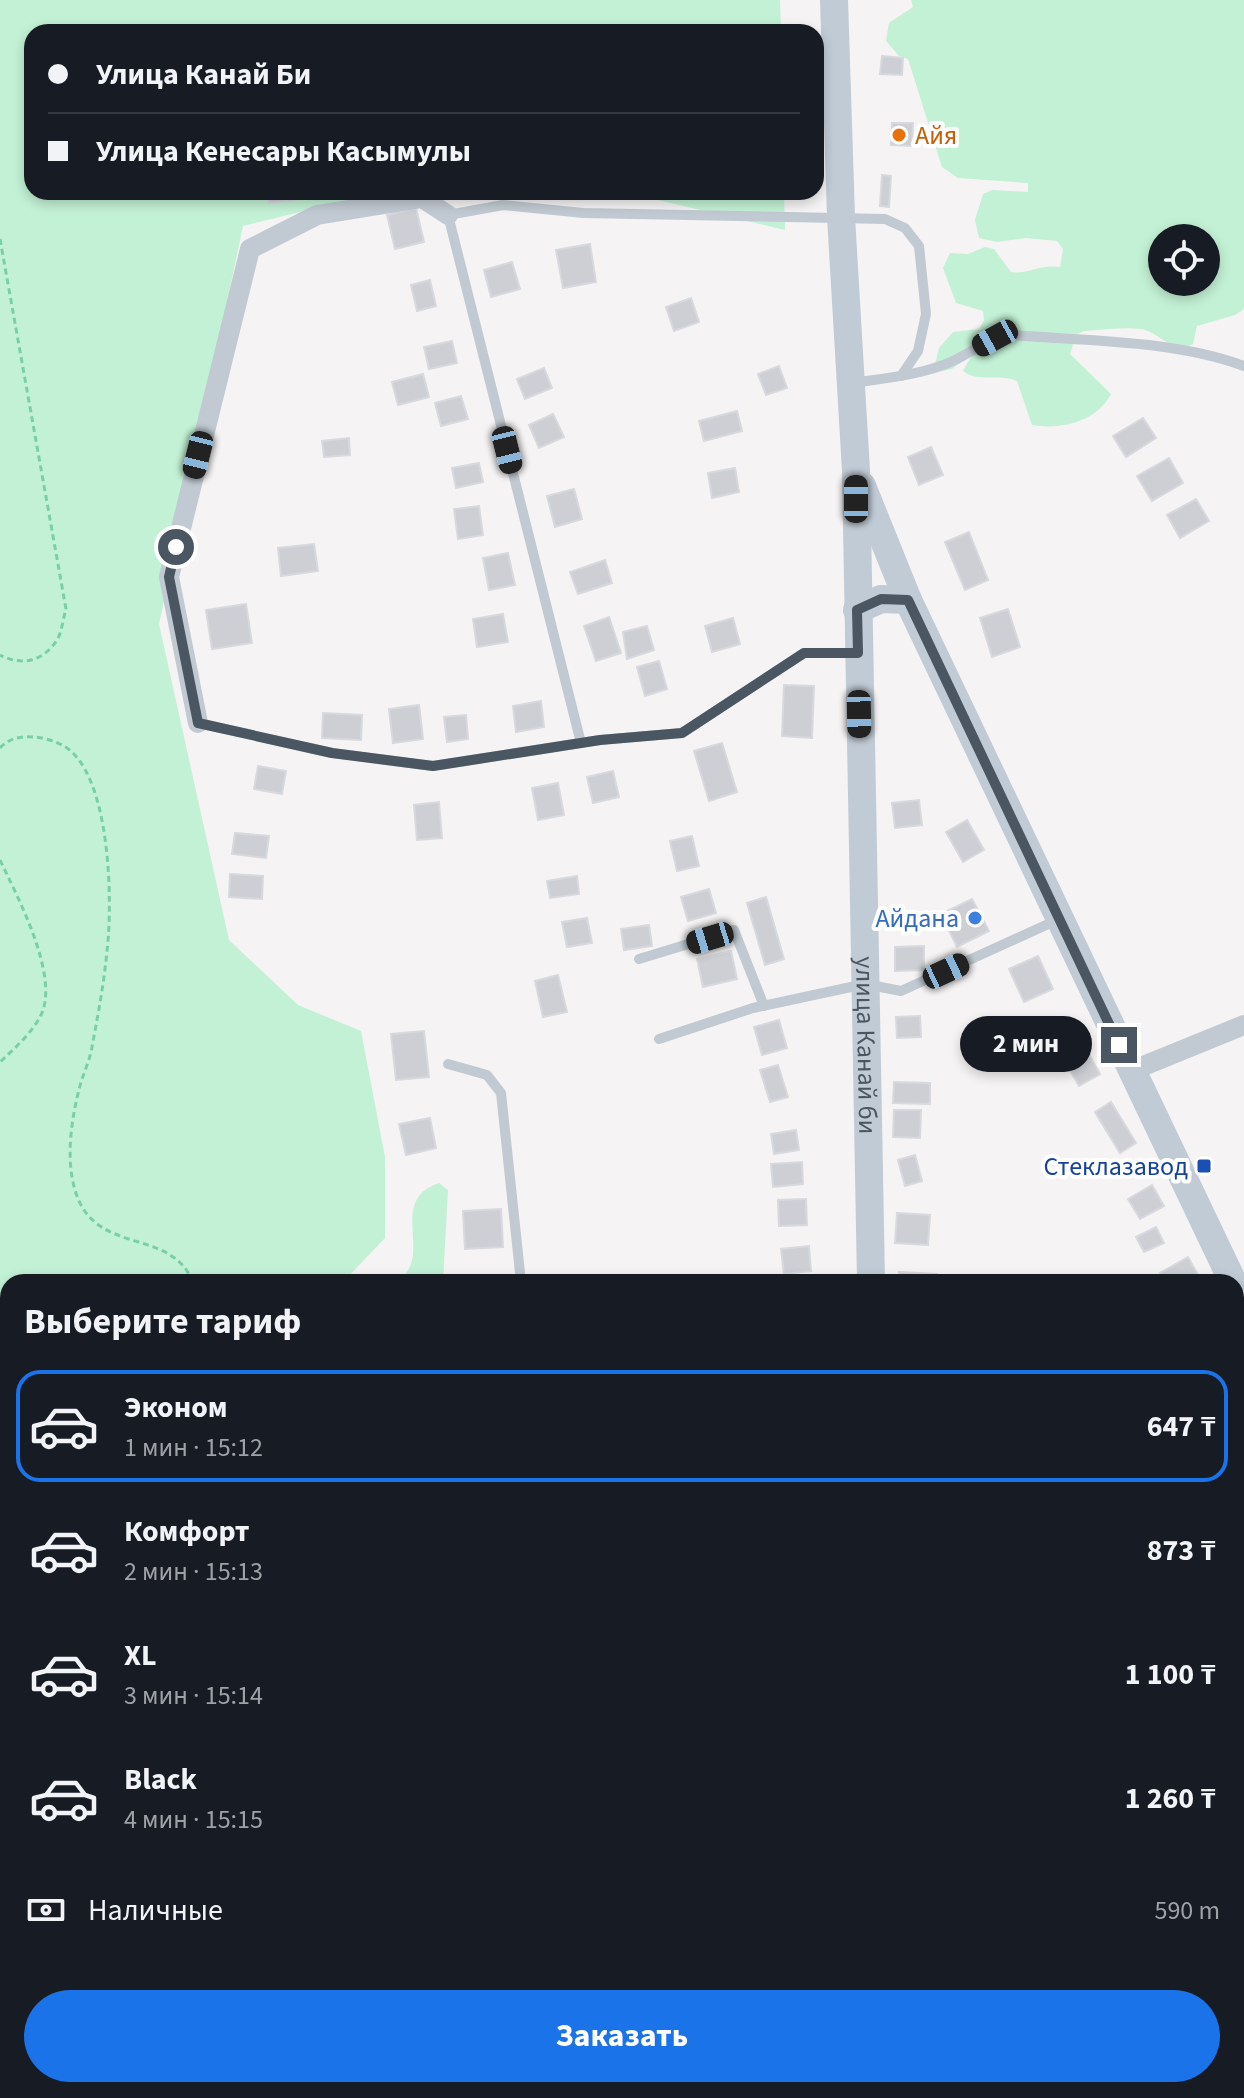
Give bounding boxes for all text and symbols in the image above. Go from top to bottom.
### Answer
text: Улица Канай Би [96,53,311,96]
place label: Айя [915,117,957,154]
marker: Айя [890,126,908,144]
text: Улица Кенесары Касымулы [96,130,471,173]
map controls [1148,224,1220,296]
button: locate [1148,224,1220,296]
car [968,316,1022,360]
car [490,424,524,476]
car [181,429,215,481]
car [844,475,868,523]
route start [158,529,194,565]
car [847,690,871,738]
place label: Айдана [875,900,959,937]
marker: Айдана [966,909,984,927]
car [684,920,736,956]
car [919,950,973,992]
street label: улица Канай би [846,956,887,1135]
callout: 2 мин [959,1017,1091,1073]
text: 2 мин [993,1025,1059,1062]
route end [1101,1027,1137,1063]
place label: Стеклазавод [1043,1148,1188,1185]
marker: Стеклазавод [1195,1157,1213,1175]
text: Выберите тариф [24,1296,301,1347]
text: Эконом [124,1386,228,1429]
icon: car [28,1390,100,1462]
text: 647 ₸ [1147,1405,1216,1448]
text: 1 мин · 15:12 [124,1429,263,1466]
text: Комфорт [124,1510,250,1553]
icon: car [28,1514,100,1586]
text: 873 ₸ [1147,1529,1216,1572]
text: 2 мин · 15:13 [124,1553,263,1590]
text: XL [124,1634,157,1677]
icon: car [28,1638,100,1710]
text: 1 100 ₸ [1125,1653,1216,1696]
text: 3 мин · 15:14 [124,1677,263,1714]
text: Black [124,1758,197,1801]
icon: car [28,1762,100,1834]
text: 1 260 ₸ [1125,1777,1216,1820]
text: 4 мин · 15:15 [124,1801,263,1838]
icon: cash [24,1888,68,1932]
text: Наличные [88,1889,223,1932]
text: 590 m [1154,1892,1220,1929]
button: Заказать [24,1990,1220,2082]

